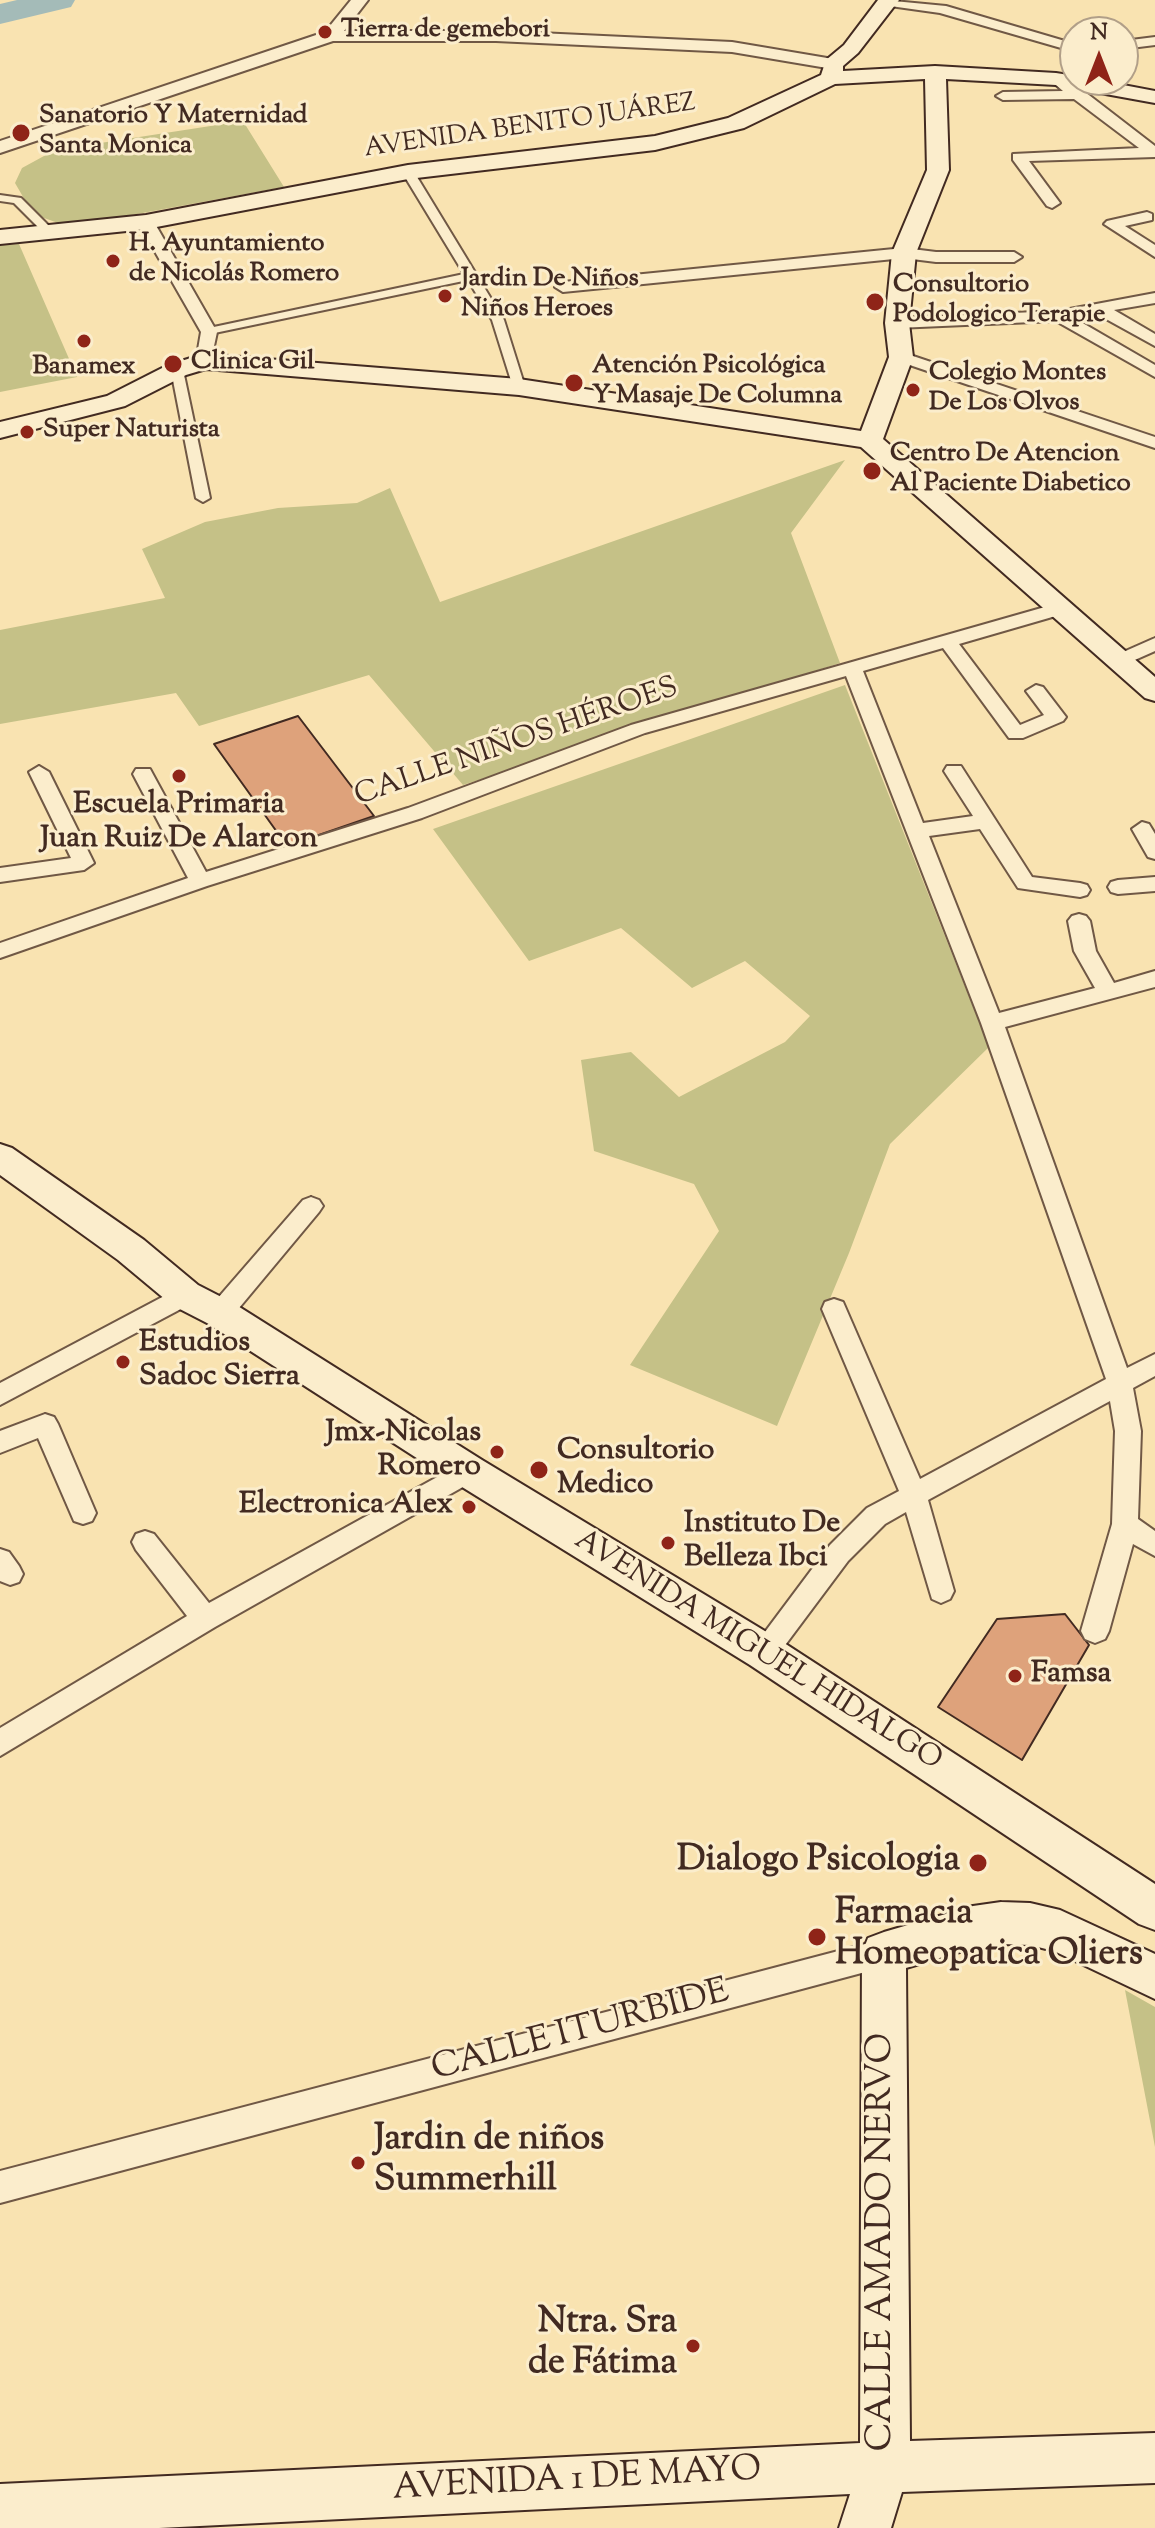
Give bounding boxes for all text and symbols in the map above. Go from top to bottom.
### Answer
place label: Tierra de gemebori [341,16,550,48]
north arrow [1059,16,1139,96]
text: N [1090,18,1108,50]
marker: Tierra de gemebori [316,23,334,41]
street label: AVENIDA BENITO JUÁREZ [362,89,698,167]
place label: Sanatorio Y Maternidad Santa Monica [39,102,308,164]
marker: Sanatorio Y Maternidad Santa Monica [10,122,32,144]
place label: H. Ayuntamiento de Nicolás Romero [129,230,339,292]
marker: H. Ayuntamiento de Nicolás Romero [104,252,122,270]
place label: Jardin De Niños Niños Heroes [461,265,639,326]
place label: Consultorio Podologico Terapie [893,271,1105,332]
marker: Jardin De Niños Niños Heroes [436,287,454,305]
marker: Consultorio Podologico Terapie [864,291,886,313]
marker: Banamex [75,332,93,350]
place label: Clinica Gil [191,348,314,380]
place label: Atención Psicológica Y Masaje De Columna [592,352,842,414]
place label: Banamex [32,353,136,385]
marker: Clinica Gil [162,353,184,375]
place label: Colegio Montes De Los Olvos [929,359,1106,420]
marker: Atención Psicológica Y Masaje De Columna [563,372,585,394]
marker: Colegio Montes De Los Olvos [904,381,922,399]
place label: Super Naturista [43,416,220,448]
marker: Super Naturista [18,423,36,441]
place label: Centro De Atencion Al Paciente Diabetico [890,440,1131,502]
marker: Centro De Atencion Al Paciente Diabetico [861,460,883,482]
street label: CALLE NIÑOS HÉROES [351,672,683,816]
marker: Escuela Primaria Juan Ruiz De Alarcon [170,767,188,785]
place label: Escuela Primaria Juan Ruiz De Alarcon [40,789,318,860]
place label: Estudios Sadoc Sierra [139,1327,300,1398]
marker: Estudios Sadoc Sierra [114,1353,132,1371]
place label: Jmx-Nicolas Romero [326,1417,481,1488]
place label: Consultorio Medico [557,1435,714,1506]
marker: Jmx-Nicolas Romero [488,1443,506,1461]
marker: Consultorio Medico [528,1459,550,1481]
place label: Electronica Alex [239,1489,453,1525]
marker: Electronica Alex [460,1498,478,1516]
place label: Instituto De Belleza Ibci [684,1508,840,1578]
street label: AVENIDA MIGUEL HIDALGO [567,1524,947,1780]
marker: Instituto De Belleza Ibci [659,1534,677,1552]
place label: Famsa [1031,1658,1111,1694]
marker: Famsa [1006,1667,1024,1685]
place label: Dialogo Psicologia [677,1841,960,1885]
marker: Dialogo Psicologia [967,1852,989,1874]
place label: Farmacia Homeopatica Oliers [835,1894,1143,1979]
marker: Farmacia Homeopatica Oliers [806,1926,828,1948]
street label: CALLE ITURBIDE [427,1972,735,2094]
street label: CALLE AMADO NERVO [862,2033,906,2451]
place label: Jardin de niños Summerhill [374,2120,604,2205]
marker: Jardin de niños Summerhill [349,2154,367,2172]
place label: Ntra. Sra de Fátima [528,2303,677,2388]
marker: Ntra. Sra de Fátima [684,2337,702,2355]
street label: AVENIDA 1 DE MAYO [391,2451,763,2513]

